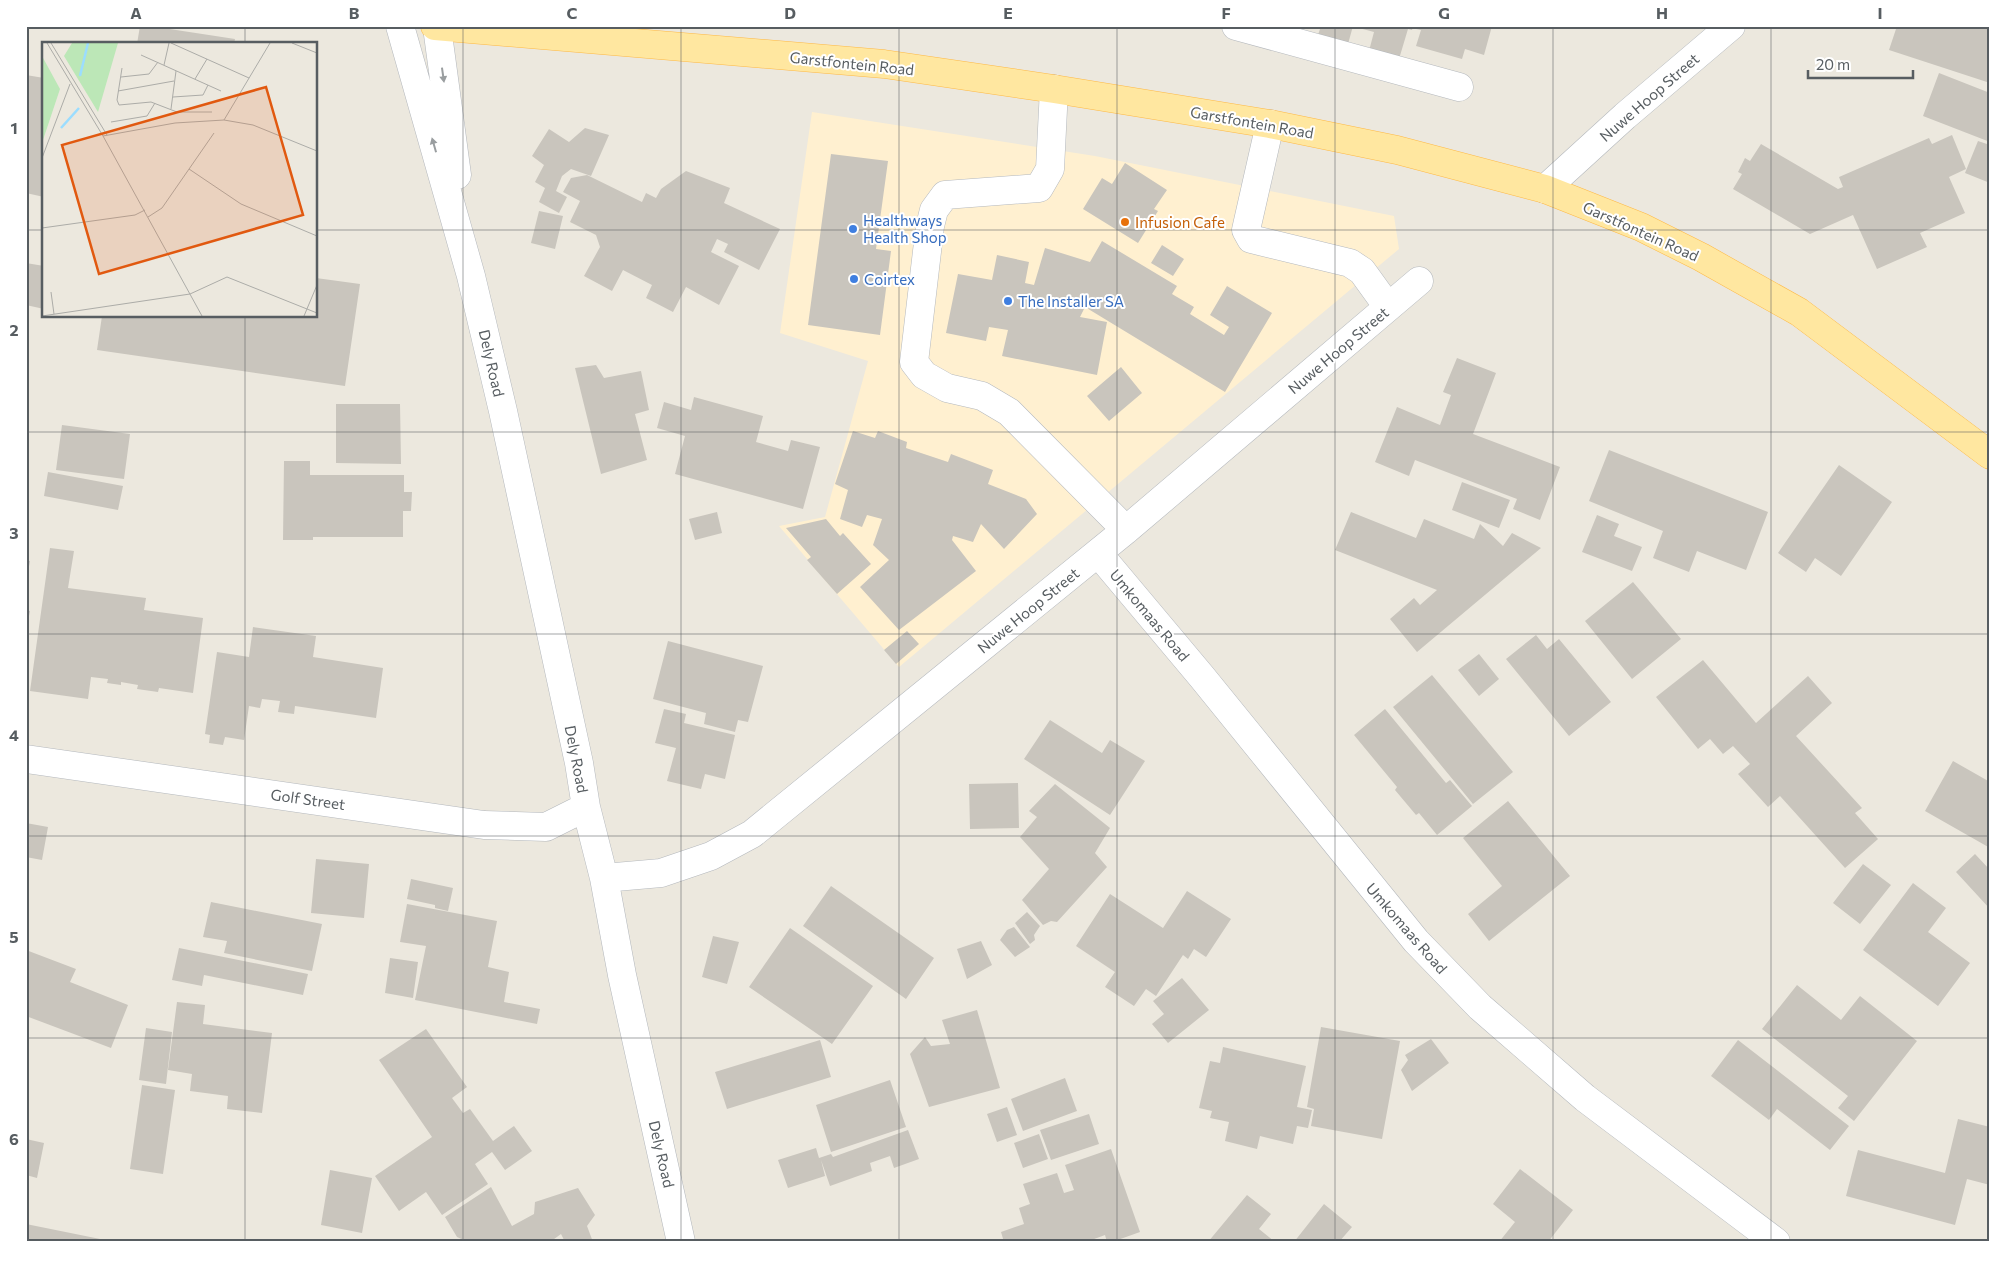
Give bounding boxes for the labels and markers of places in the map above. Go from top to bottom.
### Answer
place label: Healthways Health Shop [863,211,947,246]
place label: Infusion Cafe [1135,213,1225,231]
marker: Infusion Cafe [1119,216,1131,228]
marker: Healthways Health Shop [847,223,859,235]
place label: Coirtex [864,270,915,288]
marker: Coirtex [848,273,860,285]
place label: The Installer SA [1018,292,1124,310]
marker: The Installer SA [1002,295,1014,307]

